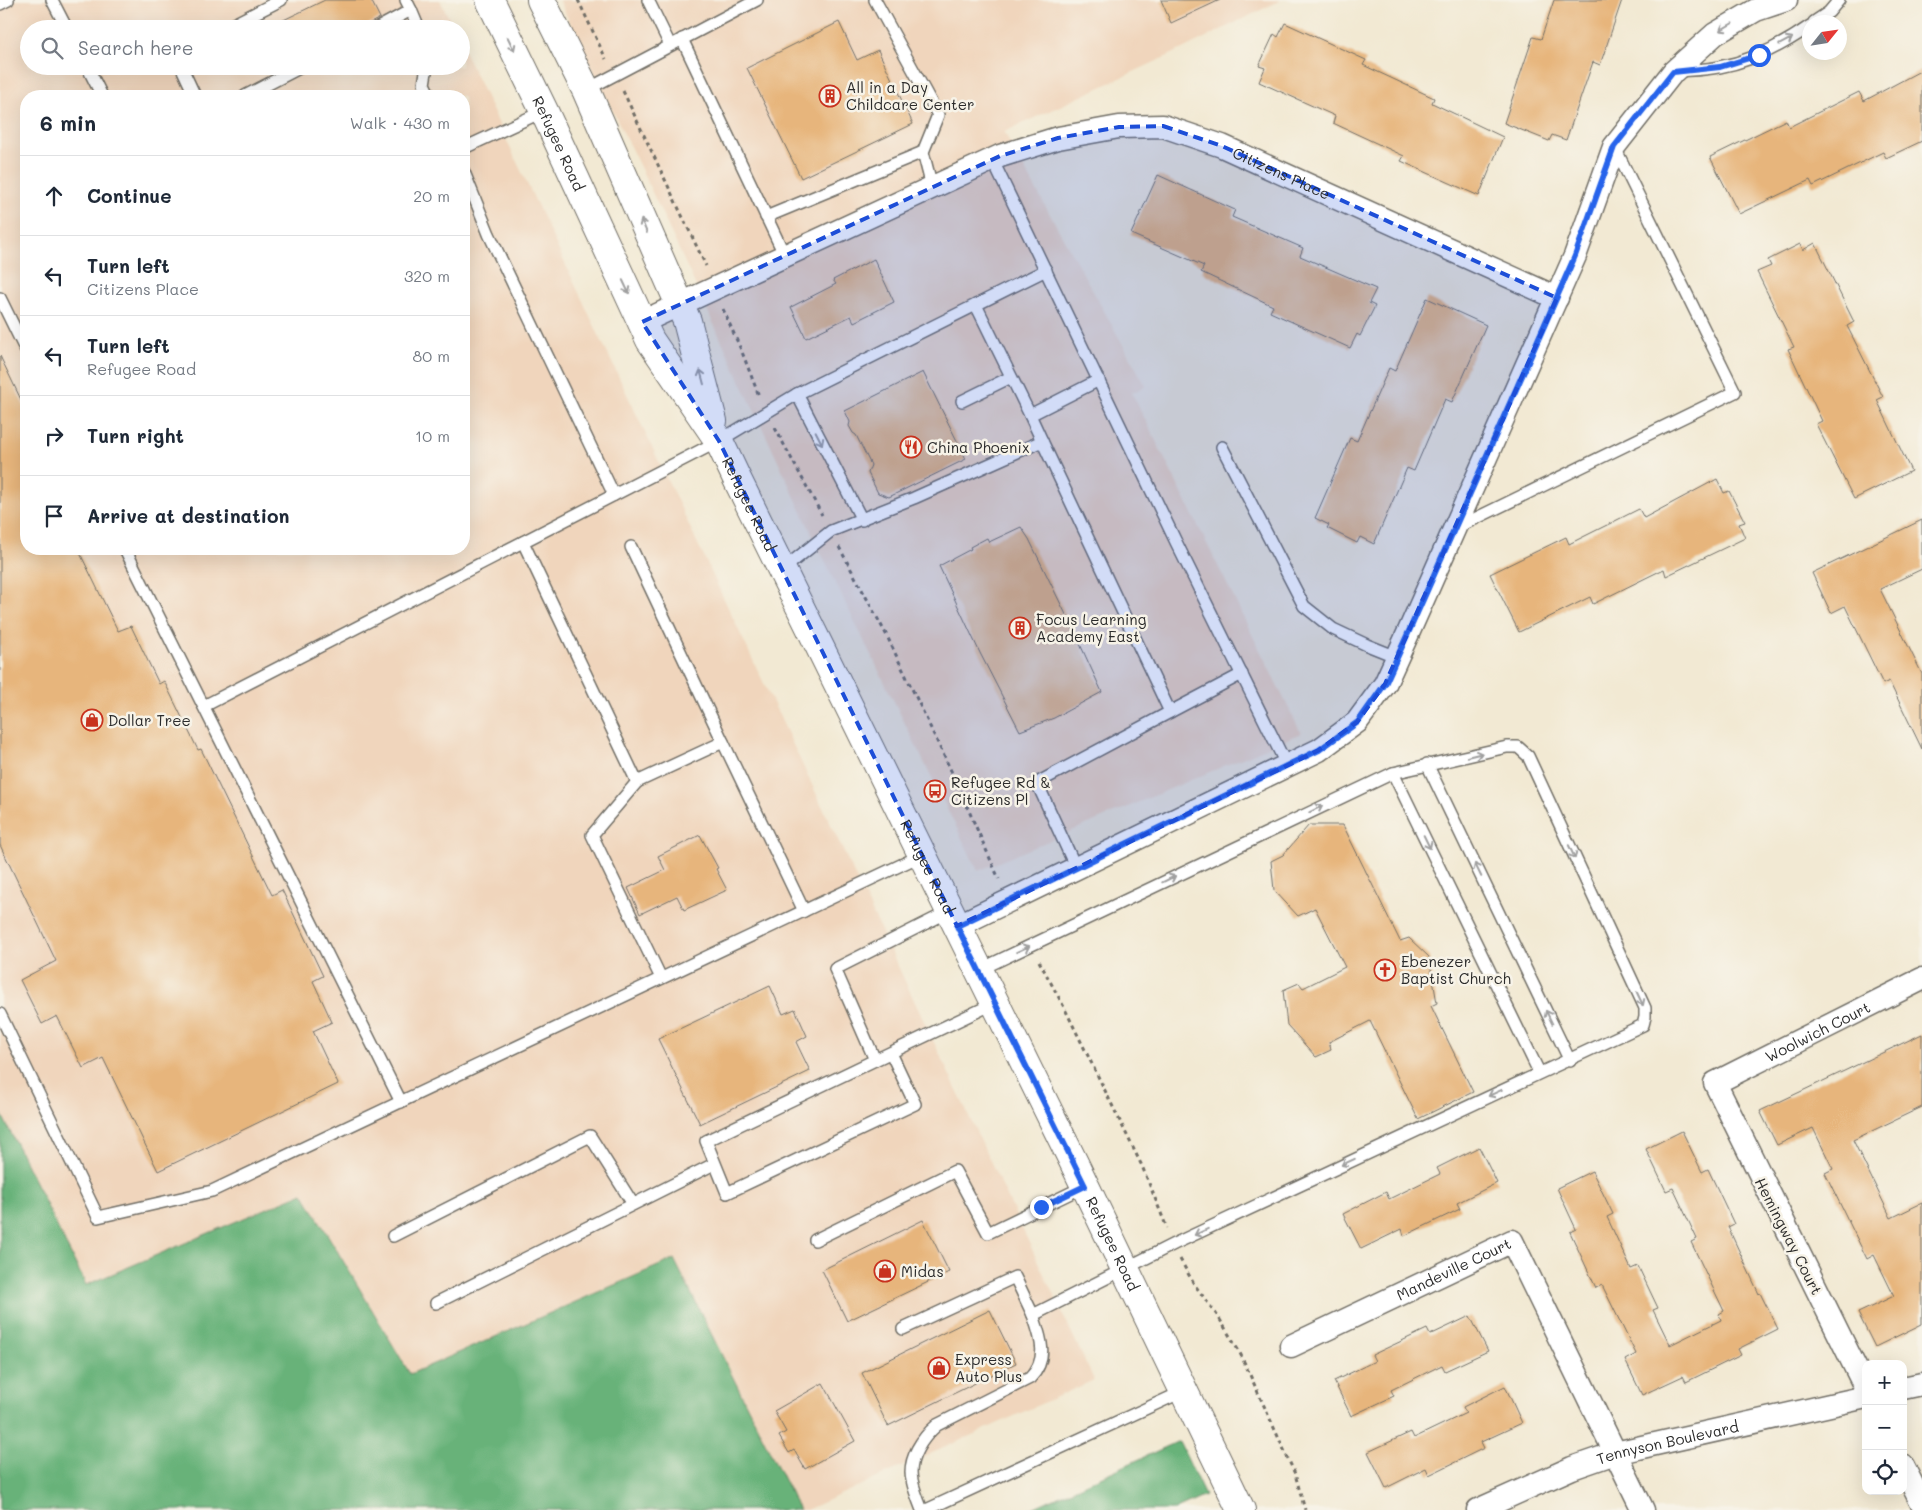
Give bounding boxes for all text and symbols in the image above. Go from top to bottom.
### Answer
north arrow [1802,15,1847,60]
search box [20,20,470,75]
one-way arrow [1719,23,1733,33]
icon: search [38,34,66,62]
text: Search here [78,35,194,60]
one-way arrow [507,36,516,51]
one-way arrow [1779,36,1793,46]
route start [1748,44,1771,67]
place label: All in a Day Childcare Center [846,77,975,114]
building icon: All in a Day Childcare Center [818,84,842,108]
street label: Refugee Road [528,93,590,194]
text: 6 min [40,109,96,136]
text: Walk · 430 m [350,112,450,133]
street label: Citizens Place [1230,142,1333,204]
icon: ahead [40,182,68,210]
text: Continue [87,183,172,208]
text: 20 m [413,185,450,206]
one-way arrow [639,219,649,234]
text: Turn left [87,253,170,278]
icon: left [40,262,68,290]
text: 320 m [404,265,450,286]
text: Citizens Place [87,278,199,299]
one-way arrow [621,279,631,294]
text: Turn left [87,333,170,358]
icon: left [40,342,68,370]
text: 80 m [413,345,450,366]
text: Refugee Road [87,358,196,379]
one-way arrow [696,370,706,386]
icon: right [40,422,68,450]
text: Turn right [87,423,184,448]
text: 10 m [415,425,450,446]
one-way arrow [814,430,824,445]
restaurant icon: China Phoenix [899,435,923,459]
place label: China Phoenix [927,437,1030,457]
street label: Refugee Road [718,454,781,554]
icon: arrive [40,502,68,530]
text: Arrive at destination [87,503,290,528]
place label: Focus Learning Academy East [1036,609,1147,646]
building icon: Focus Learning Academy East [1008,616,1032,640]
shop icon: Dollar Tree [80,708,104,732]
place label: Dollar Tree [108,710,191,730]
one-way arrow [1466,750,1482,759]
place label: Refugee Rd & Citizens Pl [951,772,1051,809]
bus stop icon: Refugee Rd & Citizens Pl [923,779,947,803]
one-way arrow [1308,804,1323,813]
street label: Refugee Road [896,816,959,917]
one-way arrow [1423,834,1432,849]
one-way arrow [1568,844,1577,859]
one-way arrow [1473,863,1482,878]
one-way arrow [1162,874,1177,884]
one-way arrow [1015,944,1030,953]
place label: Ebenezer Baptist Church [1401,951,1511,988]
church icon: Ebenezer Baptist Church [1373,958,1397,982]
one-way arrow [1636,991,1646,1006]
street label: Woolwich Court [1762,997,1873,1066]
one-way arrow [1543,1010,1553,1025]
one-way arrow [1488,1089,1503,1098]
one-way arrow [1341,1158,1356,1168]
street label: Hemingway Court [1751,1174,1827,1298]
street label: Refugee Road [1082,1193,1144,1294]
route end [1030,1196,1053,1219]
one-way arrow [1194,1227,1209,1237]
street label: Mandeville Court [1393,1233,1514,1305]
shop icon: Midas [873,1259,897,1283]
place label: Midas [901,1261,944,1281]
place label: Express Auto Plus [955,1349,1022,1386]
shop icon: Express Auto Plus [927,1356,951,1380]
map controls [1862,1360,1907,1495]
button: + [1862,1360,1907,1405]
button: − [1862,1405,1907,1450]
street label: Tennyson Boulevard [1594,1416,1740,1469]
button: locate [1862,1450,1907,1495]

